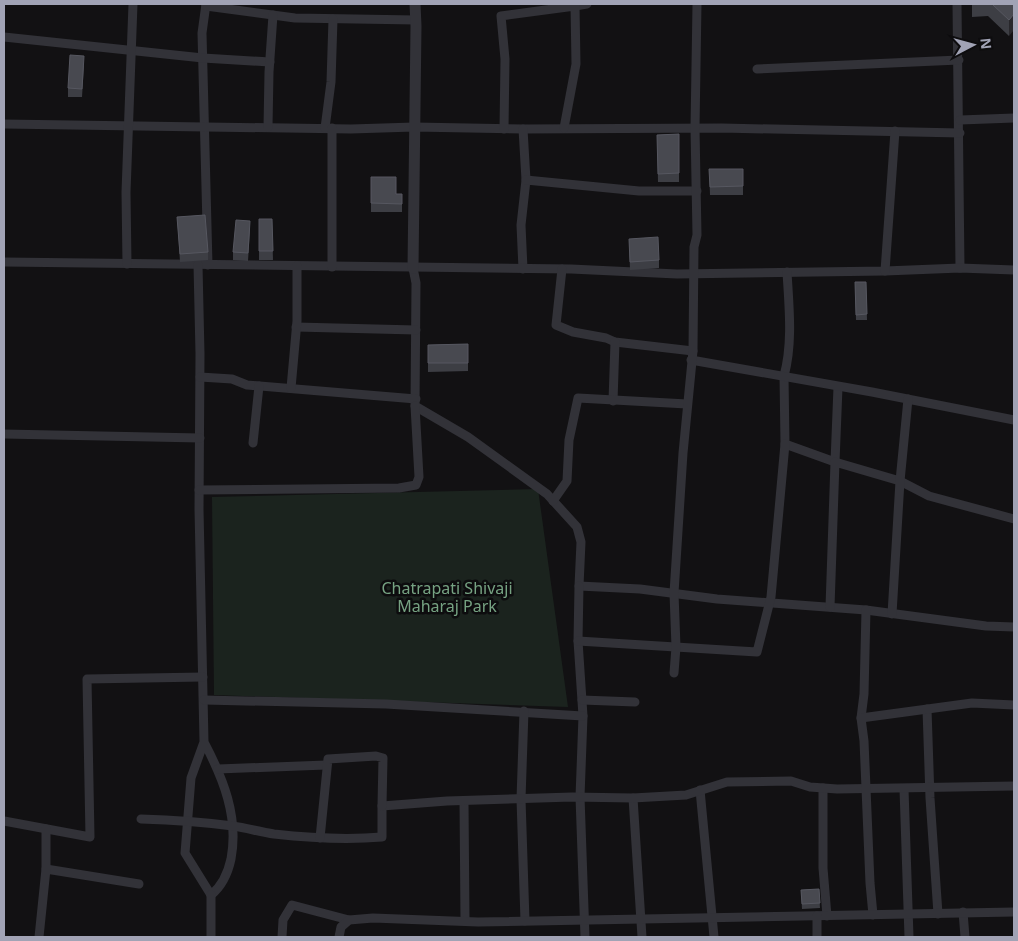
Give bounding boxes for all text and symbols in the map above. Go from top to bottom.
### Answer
north arrow [948,20,998,70]
text: N [976,37,996,50]
park label: Chatrapati Shivaji Maharaj Park [381,577,513,617]

